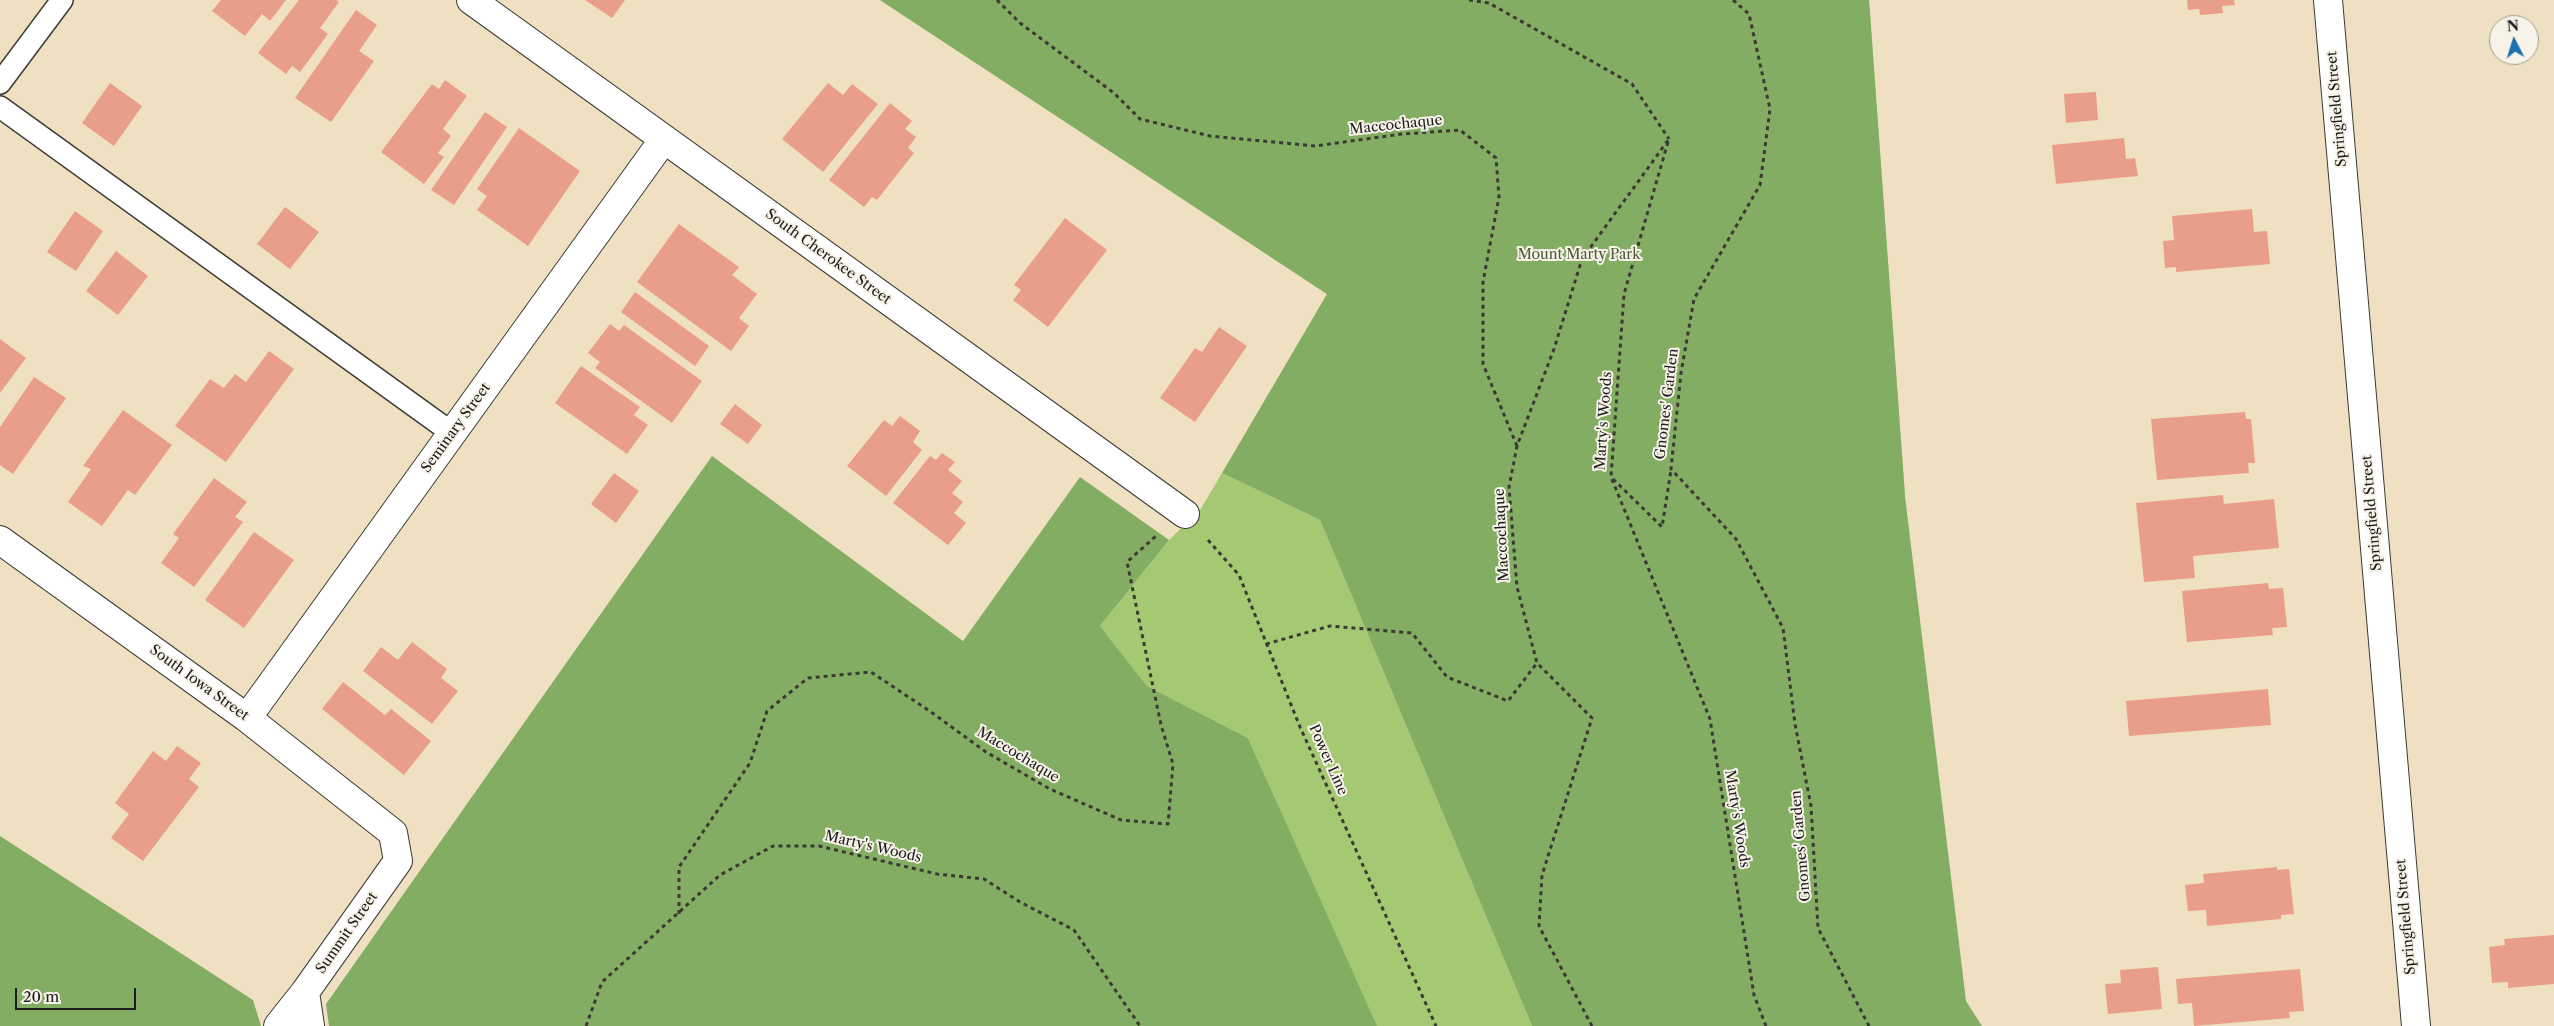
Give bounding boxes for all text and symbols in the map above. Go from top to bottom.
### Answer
north arrow [2489,15,2539,65]
text: N [2506,17,2520,36]
street label: Springfield Street [2324,50,2350,168]
street label: Maccochaque [1349,112,1443,138]
street label: South Cherokee Street [762,206,894,308]
park label: Mount Marty Park [1518,247,1640,263]
street label: Gnomes' Garden [1652,347,1682,461]
street label: Marty's Woods [1592,371,1616,471]
street label: Seminary Street [418,380,494,476]
street label: Springfield Street [2359,454,2385,572]
street label: Maccochaque [1491,488,1513,582]
street label: South Iowa Street [146,641,252,725]
street label: Power Line [1305,722,1351,798]
street label: Maccochaque [974,724,1062,786]
street label: Marty's Woods [1721,769,1753,869]
street label: Gnomes' Garden [1788,790,1814,902]
street label: Marty's Woods [823,828,923,866]
street label: Springfield Street [2393,858,2419,976]
street label: Summit Street [313,889,381,977]
scale bar [18,978,139,1010]
text: 20 m [23,987,59,1006]

